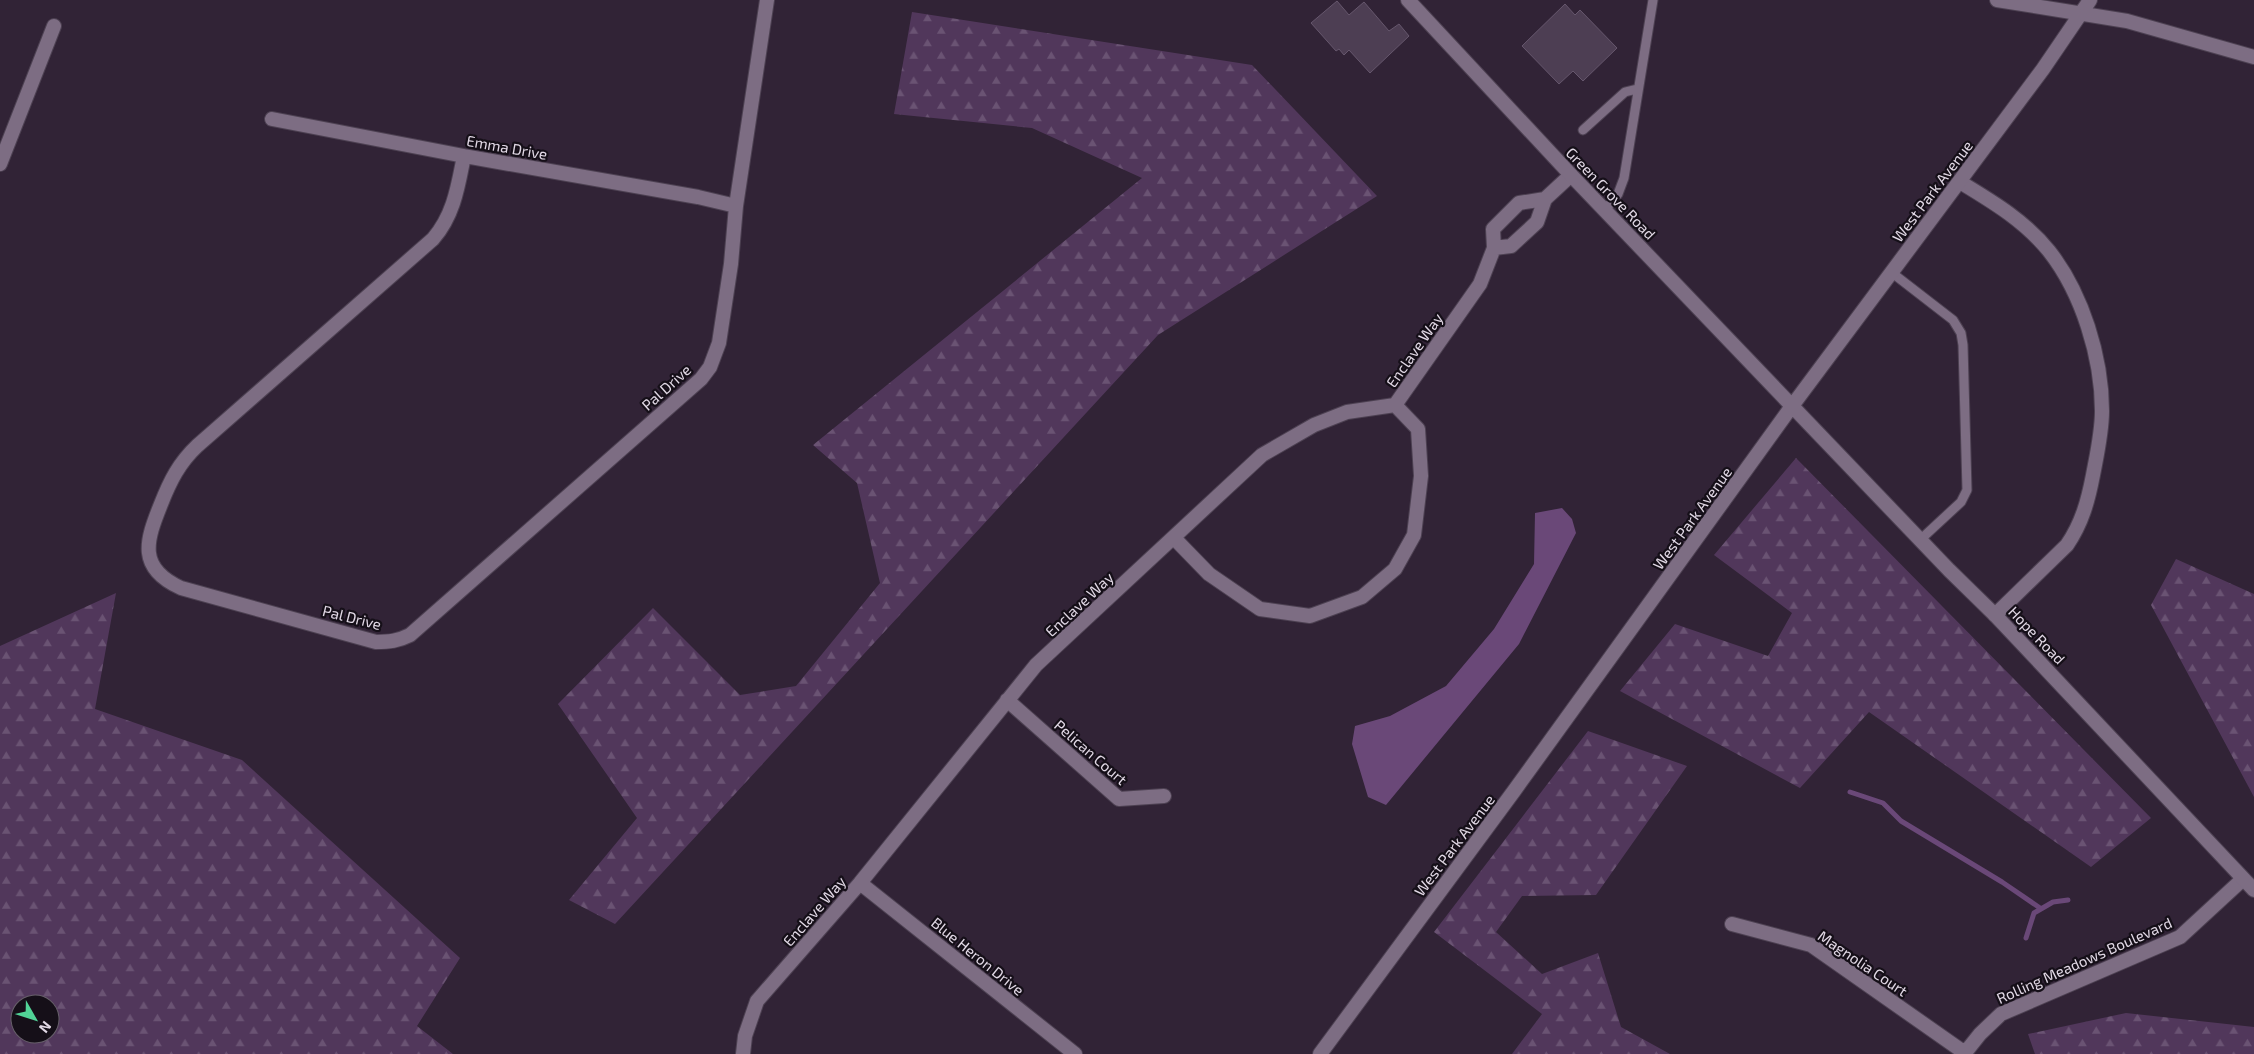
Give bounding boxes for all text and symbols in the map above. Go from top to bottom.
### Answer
street label: Emma Drive [465,131,549,163]
street label: West Park Avenue [1888,137,1976,245]
street label: Green Grove Road [1563,143,1659,243]
street label: Enclave Way [1382,309,1446,391]
street label: Pal Drive [638,360,694,414]
street label: West Park Avenue [1649,463,1735,573]
street label: Enclave Way [1041,568,1117,640]
street label: Pal Drive [321,601,383,633]
street label: Hope Road [2005,602,2069,668]
street label: Pelican Court [1051,716,1131,788]
street label: West Park Avenue [1410,791,1498,899]
street label: Enclave Way [779,872,849,950]
street label: Blue Heron Drive [928,913,1028,999]
street label: Rolling Meadows Boulevard [1994,913,2174,1007]
street label: Magnolia Court [1815,926,1911,1000]
north arrow [10,994,60,1044]
text: N [36,1018,55,1037]

